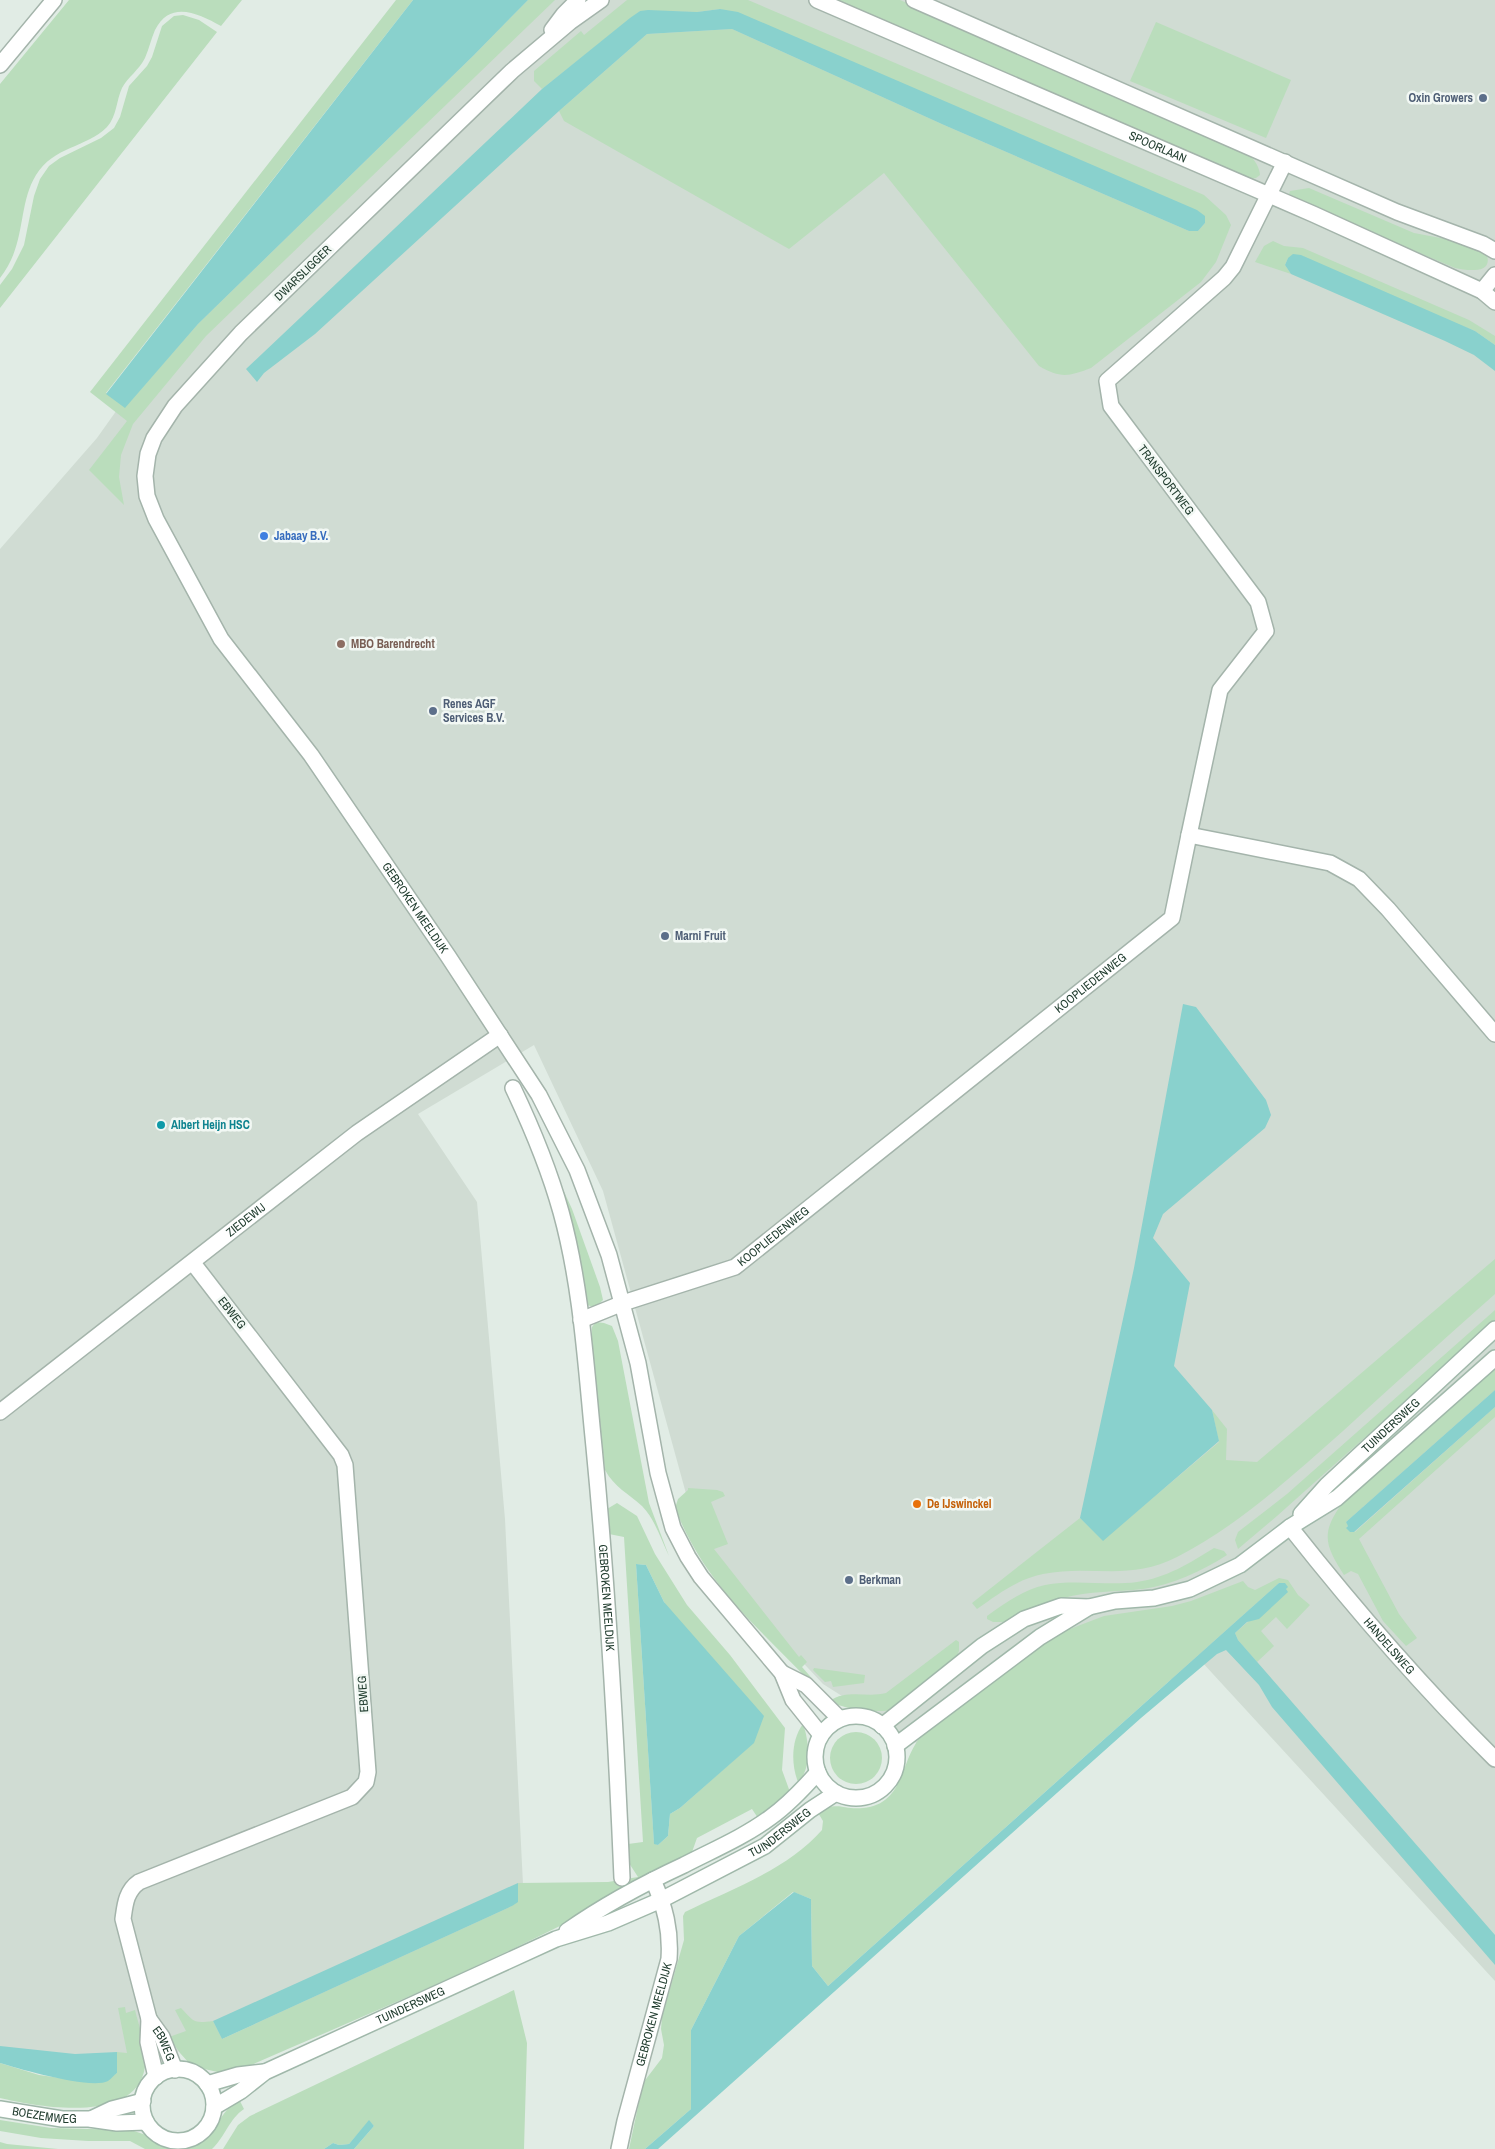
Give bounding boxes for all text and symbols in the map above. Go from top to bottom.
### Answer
place label: Oxin Growers [1408,90,1474,106]
marker: Oxin Growers [1477,92,1489,104]
street label: SPOORLAAN [1126,127,1189,166]
street label: DWARSLIGGER [271,242,335,304]
street label: TRANSPORTWEG [1134,442,1198,518]
place label: Jabaay B.V. [274,528,329,544]
marker: Jabaay B.V. [258,530,270,542]
place label: MBO Barendrecht [351,636,435,652]
marker: MBO Barendrecht [335,638,347,650]
place label: Renes AGF Services B.V. [443,696,505,726]
marker: Renes AGF Services B.V. [427,705,439,717]
street label: GEBROKEN MEELDIJK [379,859,452,957]
place label: Marni Fruit [675,928,727,944]
marker: Marni Fruit [659,930,671,942]
street label: KOOPLIEDENWEG [1051,949,1130,1017]
place label: Albert Heijn HSC [171,1117,250,1133]
marker: Albert Heijn HSC [155,1119,167,1131]
street label: ZIEDEWIJ [223,1199,269,1240]
street label: KOOPLIEDENWEG [734,1203,813,1270]
street label: EBWEG [214,1294,250,1332]
street label: TUINDERSWEG [1358,1395,1423,1457]
place label: De IJswinckel [927,1496,992,1512]
marker: De IJswinckel [911,1498,923,1510]
street label: GEBROKEN MEELDIJK [595,1544,618,1652]
place label: Berkman [859,1572,901,1588]
marker: Berkman [843,1574,855,1586]
street label: HANDELSWEG [1360,1615,1418,1678]
street label: EBWEG [354,1675,372,1713]
street label: TUINDERSWEG [746,1804,814,1861]
street label: GEBROKEN MEELDIJK [632,1960,676,2068]
street label: TUINDERSWEG [374,1983,447,2028]
street label: EBWEG [149,2023,179,2063]
street label: BOEZEMWEG [11,2103,77,2127]

